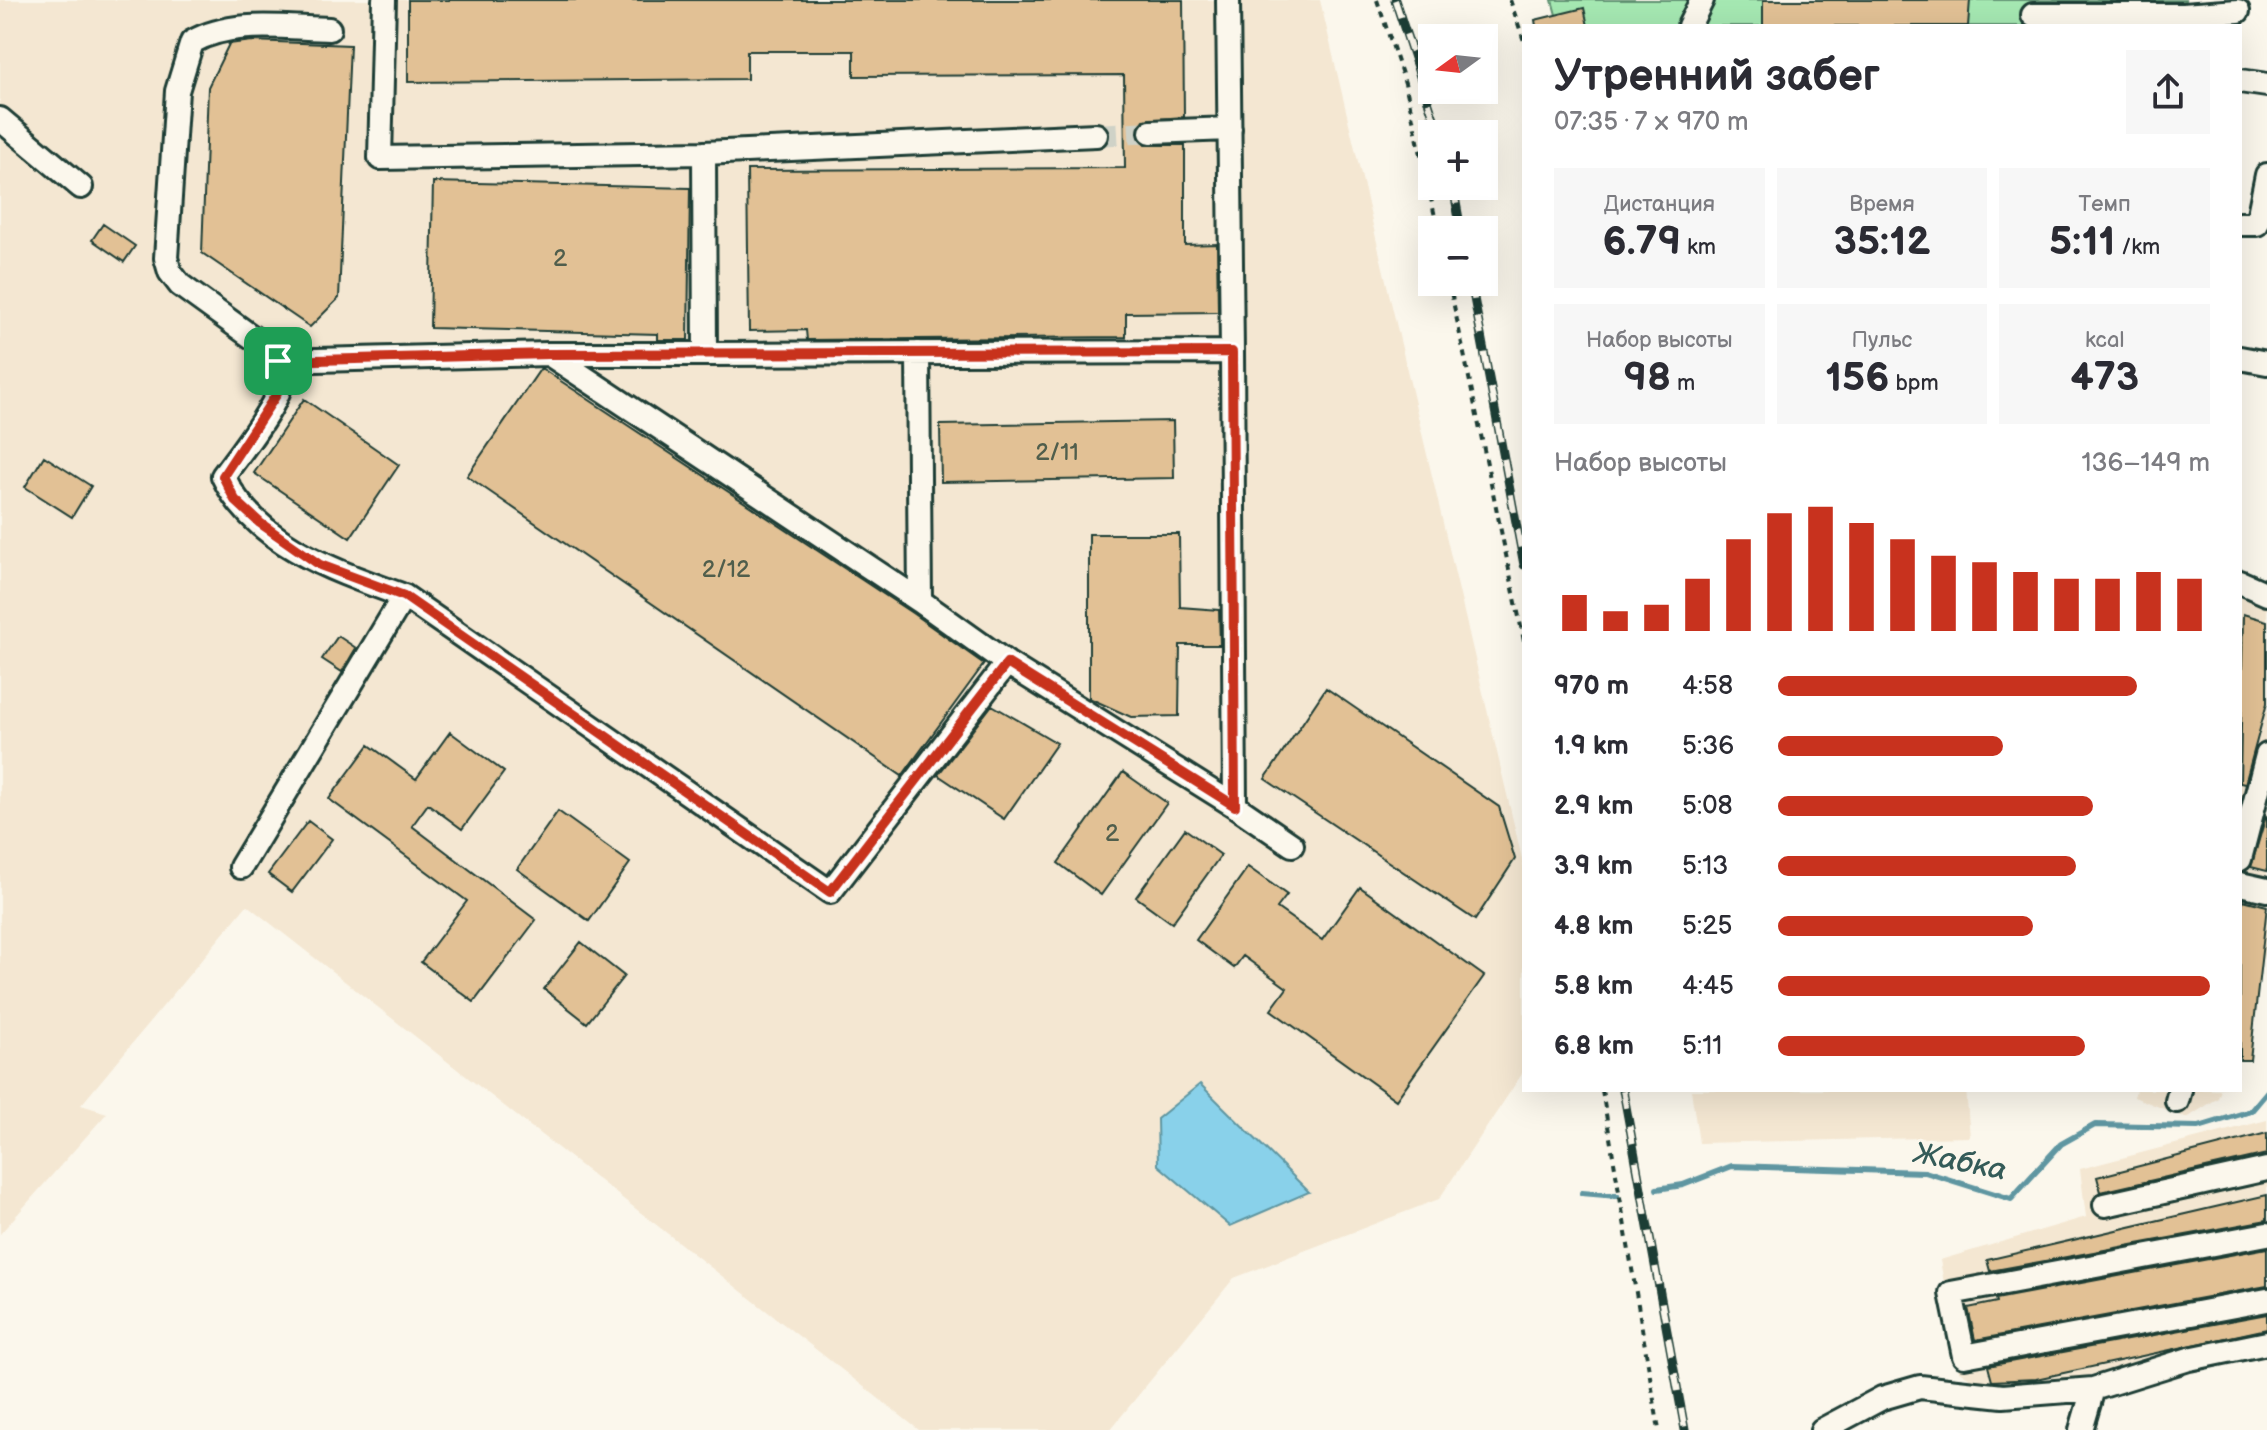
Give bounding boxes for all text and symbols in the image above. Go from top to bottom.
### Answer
north arrow [1418,24,1498,104]
map controls [1418,24,1498,296]
text: Утренний забег [1554,50,1880,103]
button: share [2126,50,2210,134]
text: 07:35 · 7 × 970 m [1554,107,1749,138]
button: + [1418,120,1498,200]
text: Дистанция [1604,191,1715,218]
text: Время [1849,191,1915,218]
text: Темп [2079,191,2131,218]
button: − [1418,216,1498,296]
text: 6.79 [1603,218,1681,266]
text: 35:12 [1834,218,1930,266]
text: 5:11 [2049,218,2115,266]
text: km [1681,234,1716,261]
text: /km [2115,234,2160,261]
house number: 2 [553,244,567,273]
pin [244,327,312,395]
text: Набор высоты [1586,327,1733,354]
text: Пульс [1852,327,1912,354]
text: kcal [2085,327,2124,354]
icon: arrive [256,339,300,383]
text: 98 [1624,354,1671,402]
text: 156 [1825,354,1889,402]
text: 473 [2070,354,2139,402]
text: m [1671,370,1695,397]
text: bpm [1889,370,1939,397]
house number: 2/11 [1035,438,1079,467]
text: Набор высоты [1554,448,1727,479]
text: 136–149 m [2081,448,2210,479]
house number: 2/12 [702,555,750,584]
text: 970 m [1554,671,1629,702]
text: 4:58 [1682,671,1733,702]
text: 1.9 km [1554,731,1629,762]
text: 5:36 [1682,731,1734,762]
text: 2.9 km [1554,791,1633,822]
text: 5:08 [1682,791,1733,822]
house number: 2 [1105,819,1119,848]
text: 3.9 km [1554,851,1633,882]
text: 5:13 [1682,851,1728,882]
text: 4.8 km [1554,911,1633,942]
text: 5:25 [1682,911,1732,942]
text: 5.8 km [1554,971,1633,1002]
text: 4:45 [1682,971,1734,1002]
text: 6.8 km [1554,1031,1634,1062]
text: 5:11 [1682,1031,1722,1062]
water label: Жабка [1909,1135,2010,1189]

